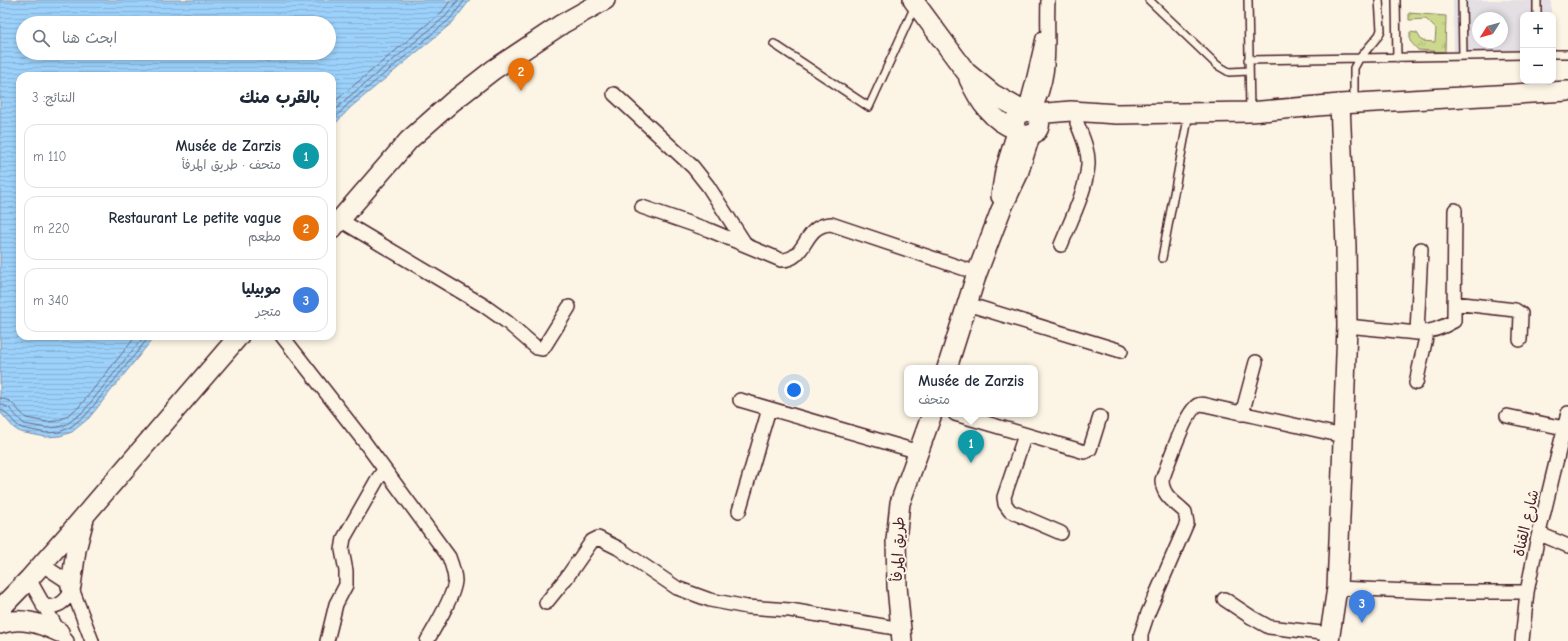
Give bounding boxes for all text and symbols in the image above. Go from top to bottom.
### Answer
north arrow [1472,12,1508,48]
map controls [1520,12,1556,84]
button: + [1520,12,1556,48]
search box [16,16,336,60]
icon: search [30,27,52,49]
text: ابحث هنا [62,29,117,47]
button: − [1520,48,1556,84]
pin: 2 [508,58,534,91]
text: بالقرب منك [239,88,320,107]
text: النتائج: 3 [32,90,75,105]
text: Musée de Zarzis [175,137,281,155]
text: 110 m [33,149,66,164]
text: 1 [303,149,309,164]
text: متحف · طريق المرفأ [182,157,281,172]
text: Restaurant Le petite vague [108,209,281,227]
text: 220 m [33,221,70,236]
text: 2 [303,221,309,236]
text: مطعم [248,229,281,244]
text: موبيليا [242,280,281,298]
text: 340 m [33,293,69,308]
text: 3 [303,293,309,308]
text: متجر [256,304,281,319]
popup [904,365,1038,417]
text: Musée de Zarzis [918,372,1024,390]
your location [784,380,804,400]
text: متحف [918,392,950,407]
pin: 1 [958,430,984,463]
street label: شارع القناة [1510,488,1543,558]
street label: طريق المرفأ [888,516,908,582]
pin: 3 [1349,590,1375,623]

